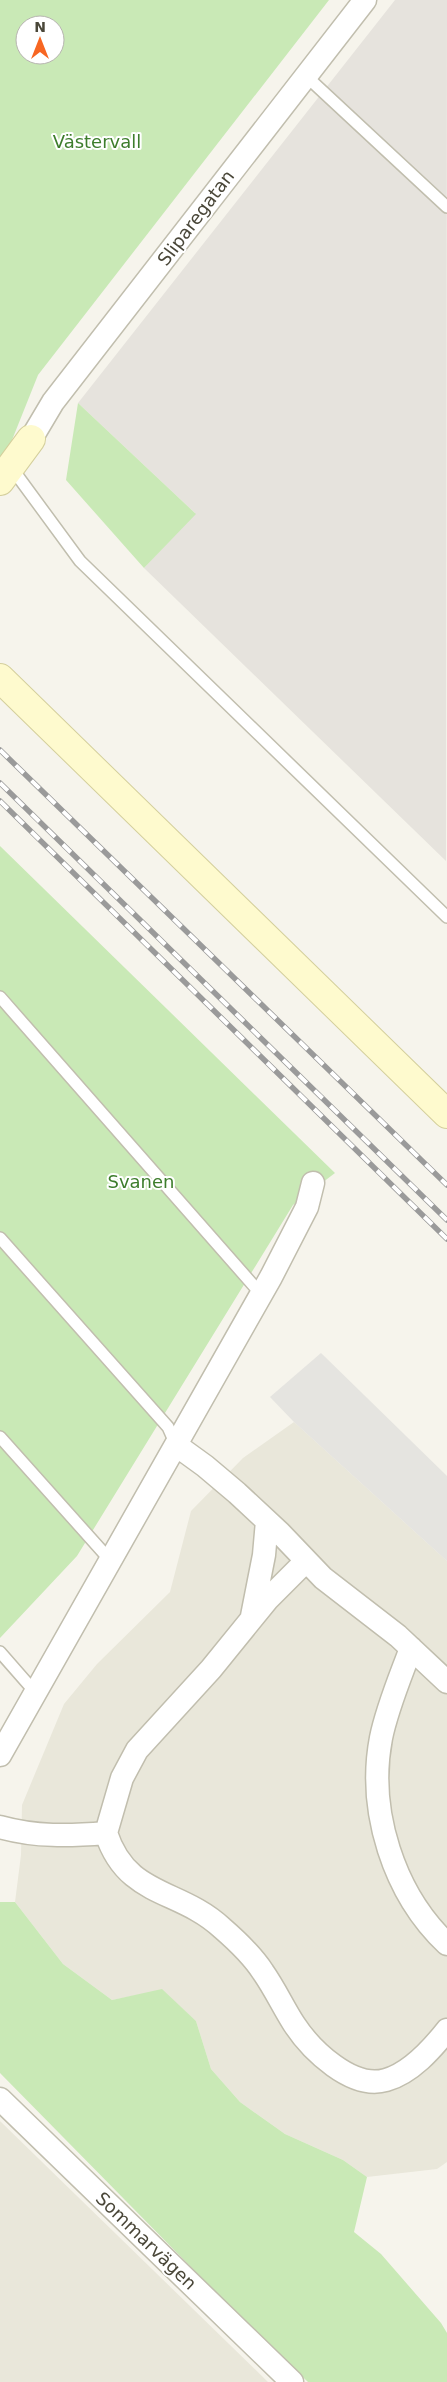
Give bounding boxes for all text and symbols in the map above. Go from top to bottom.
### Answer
north arrow [15,15,65,65]
text: N [34,19,46,35]
park label: Västervall [53,131,141,152]
street label: Sliparegatan [153,166,238,270]
park label: Svanen [108,1171,175,1192]
street label: Sommarvägen [92,2187,201,2294]

